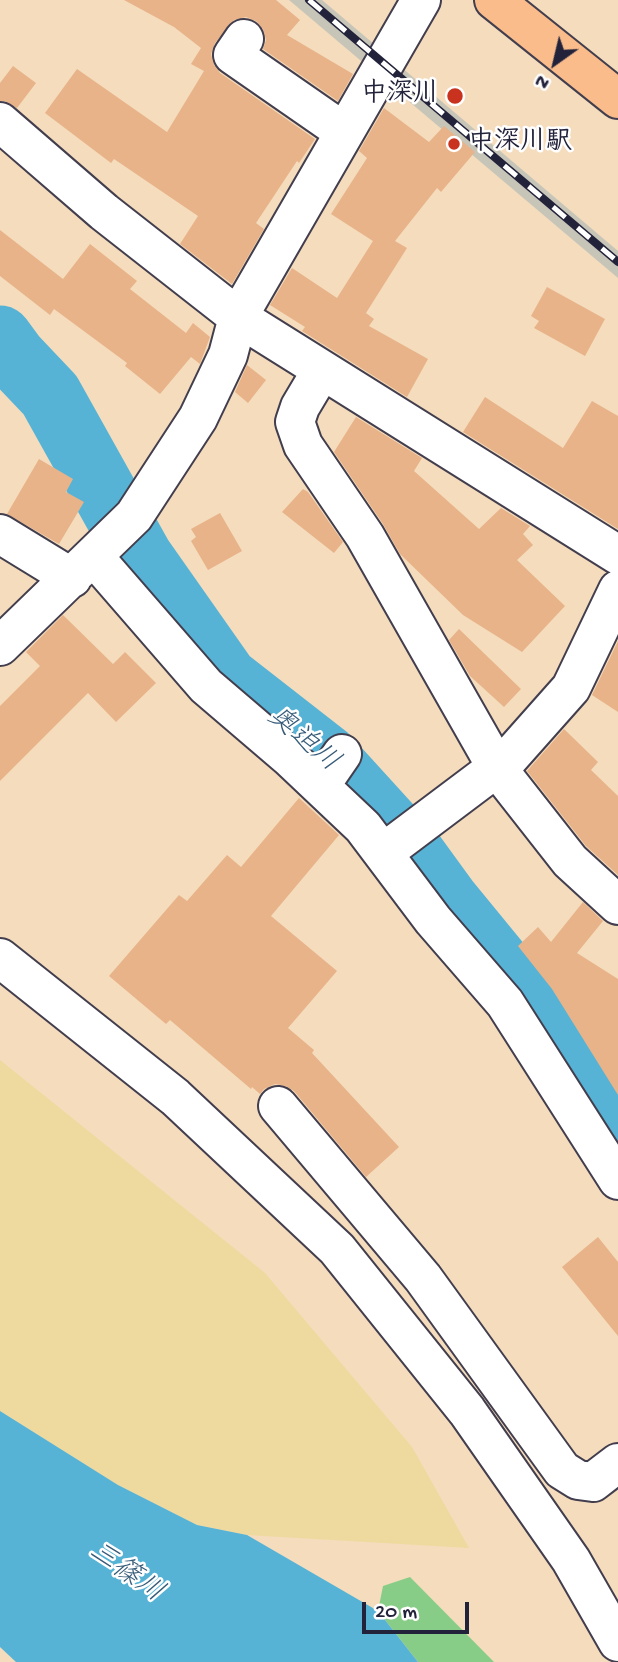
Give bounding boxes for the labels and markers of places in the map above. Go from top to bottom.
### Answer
place label: 中深川 [361,80,439,112]
marker: 中深川 [445,86,465,106]
place label: 中深川駅 [468,128,572,160]
marker: 中深川駅 [446,136,462,152]

